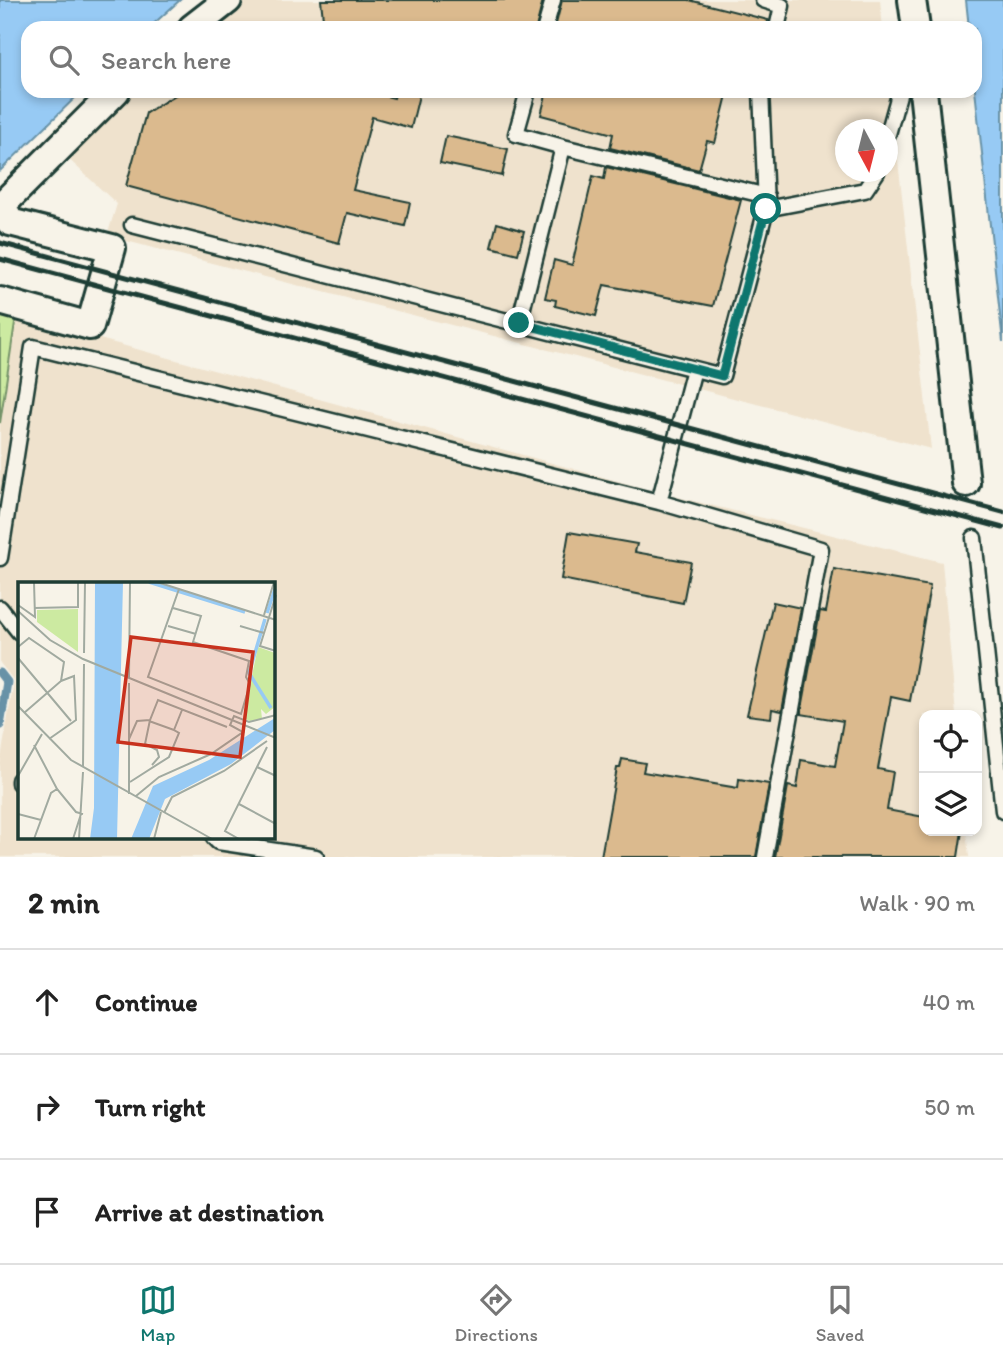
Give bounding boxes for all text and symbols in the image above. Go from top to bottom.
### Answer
search box [21,21,982,98]
icon: search [45,41,83,79]
text: Search here [101,44,231,76]
north arrow [835,119,898,182]
route start [750,193,781,224]
route end [503,307,534,338]
inset map [18,582,275,839]
map controls [919,710,982,836]
button: locate [919,710,982,773]
button: layers [919,773,982,836]
text: 2 min [28,884,99,921]
text: Walk · 90 m [859,889,975,917]
icon: ahead [28,983,66,1021]
text: Continue [95,986,198,1018]
text: 40 m [922,988,975,1016]
icon: right [28,1088,66,1126]
text: Turn right [95,1091,206,1123]
text: 50 m [924,1093,975,1121]
icon: arrive [28,1193,66,1231]
text: Arrive at destination [95,1196,324,1228]
tab: Map [139,1281,177,1346]
tab: Directions [454,1281,538,1346]
tab: Saved [816,1281,864,1346]

